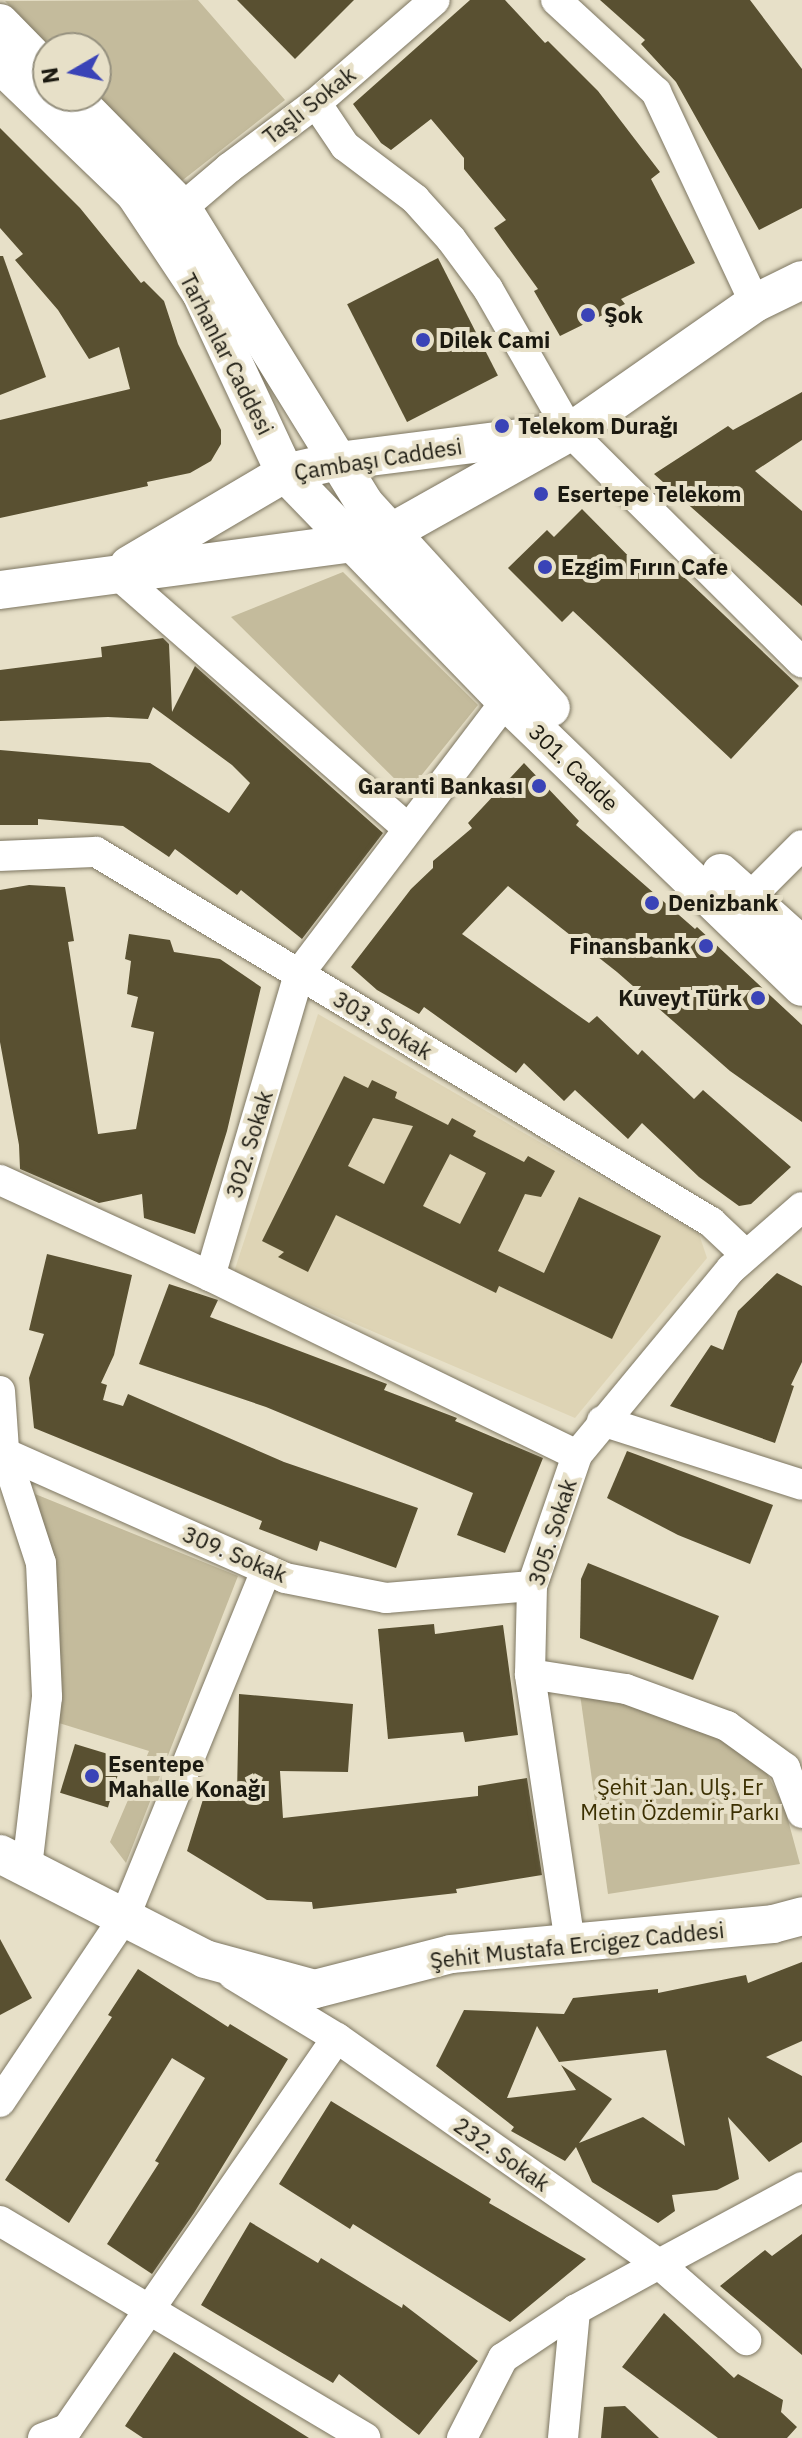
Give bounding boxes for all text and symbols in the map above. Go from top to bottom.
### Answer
north arrow [32,32,112,112]
street label: Taşlı Sokak [257,61,361,149]
text: N [34,65,65,86]
street label: Tarhanlar Caddesi [175,269,279,439]
place label: Şok [604,302,643,328]
marker: Şok [579,306,597,324]
place label: Dilek Cami [439,327,550,353]
marker: Dilek Cami [414,331,432,349]
place label: Telekom Durağı [518,413,678,439]
marker: Telekom Durağı [493,417,511,435]
street label: Çambaşı Caddesi [292,433,464,485]
place label: Esertepe Telekom [557,481,741,507]
marker: Esertepe Telekom [532,485,550,503]
place label: Ezgim Fırın Cafe [561,554,728,580]
marker: Ezgim Fırın Cafe [536,558,554,576]
street label: 301. Cadde [524,718,624,816]
place label: Garanti Bankası [358,773,523,799]
marker: Garanti Bankası [530,777,548,795]
place label: Denizbank [668,890,778,916]
marker: Denizbank [643,894,661,912]
place label: Finansbank [569,933,690,959]
marker: Finansbank [697,937,715,955]
street label: 303. Sokak [329,985,437,1065]
place label: Kuveyt Türk [618,985,742,1011]
marker: Kuveyt Türk [749,989,767,1007]
street label: 302. Sokak [220,1087,278,1201]
street label: 305. Sokak [522,1475,582,1589]
street label: 309. Sokak [179,1520,291,1588]
place label: Esentepe Mahalle Konağı [108,1750,266,1802]
marker: Esentepe Mahalle Konağı [83,1767,101,1785]
park label: Şehit Jan. Ulş. Er Metin Özdemir Parkı [580,1773,780,1824]
street label: Şehit Mustafa Ercigez Caddesi [429,1916,725,1974]
street label: 232. Sokak [449,2111,555,2197]

